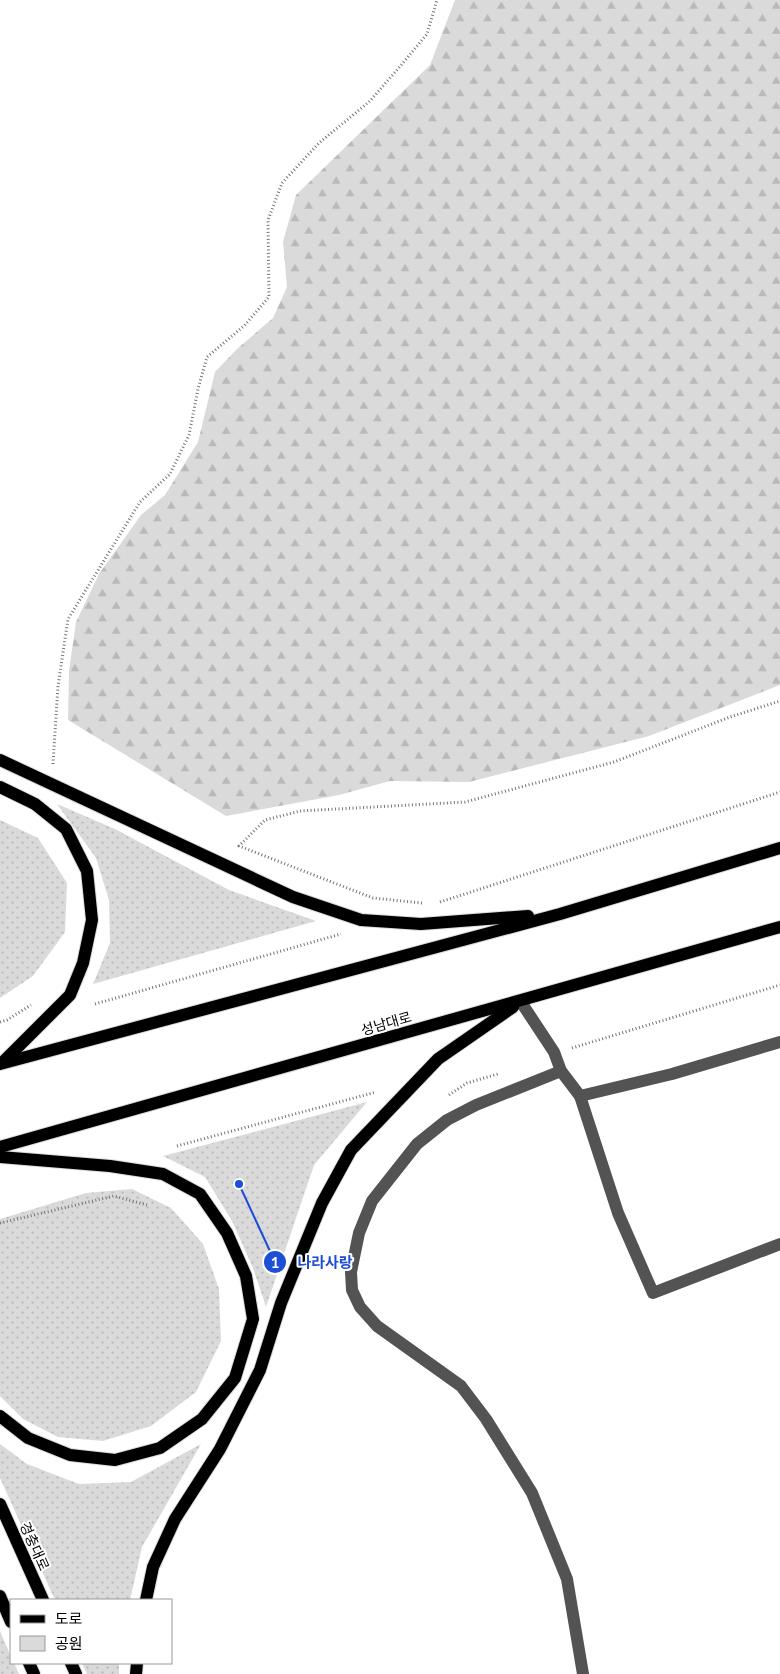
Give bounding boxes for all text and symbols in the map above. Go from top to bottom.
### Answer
street label: 성남대로 [359,1008,413,1038]
callout: 나라사랑 [262,1247,363,1277]
text: 1 [271,1253,279,1271]
text: 나라사랑 [297,1253,353,1271]
street label: 경충대로 [17,1519,53,1573]
legend [10,1599,172,1664]
text: 도로 [55,1609,83,1627]
text: 공원 [55,1634,83,1652]

